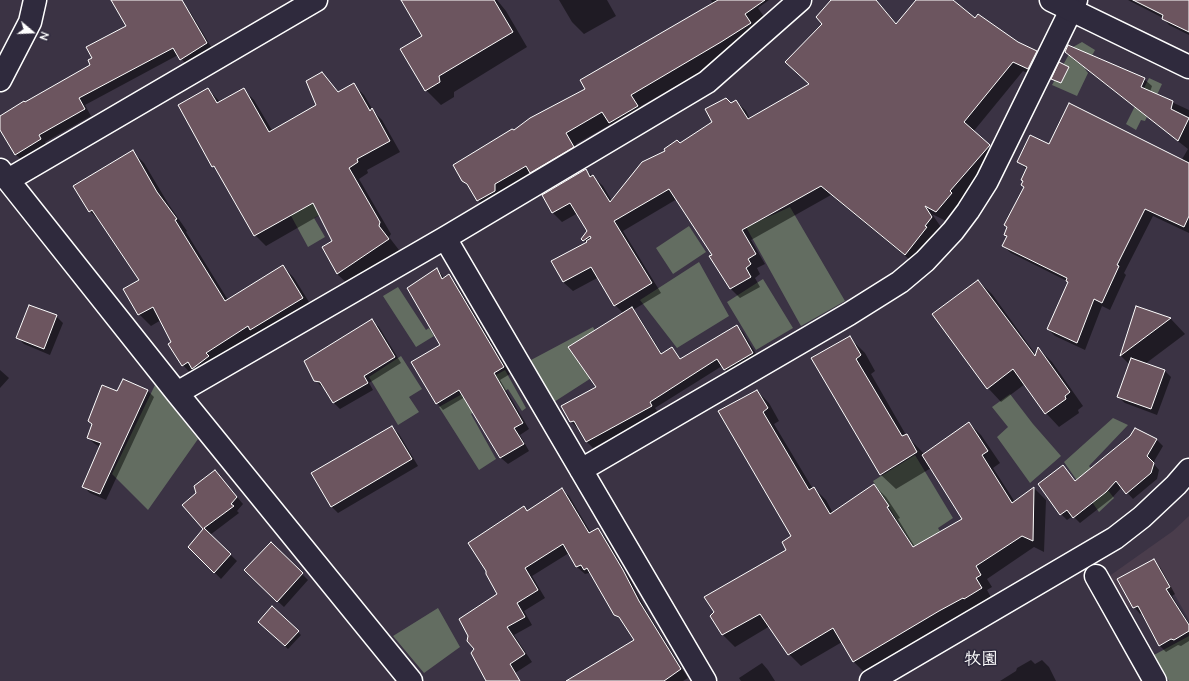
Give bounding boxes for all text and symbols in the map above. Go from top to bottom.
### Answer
north arrow [12,12,52,52]
text: N [36,30,52,42]
district label: 牧園 [964,650,998,670]

